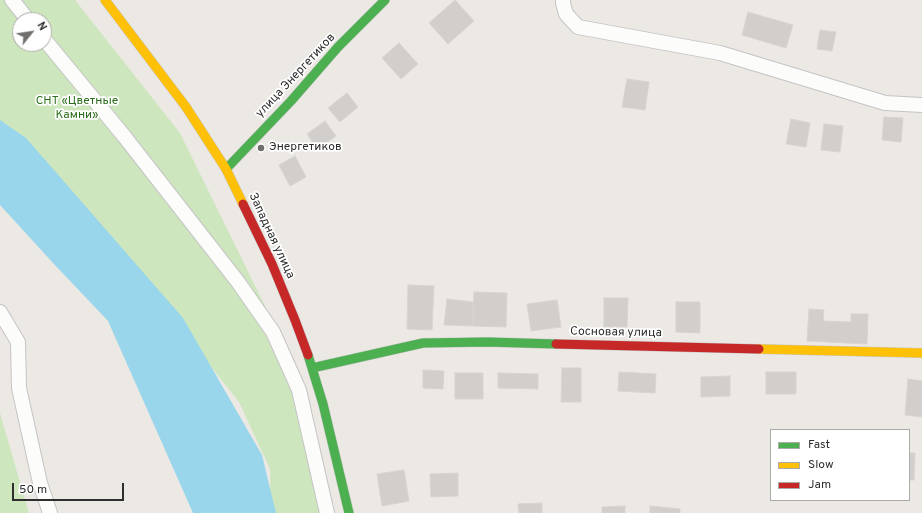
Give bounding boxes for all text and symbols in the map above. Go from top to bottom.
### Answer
north arrow [12,12,52,52]
text: N [33,20,50,33]
street label: улица Энергетиков [253,31,339,121]
park label: СНТ «Цветные Камни» [36,95,118,123]
place label: Энергетиков [269,141,342,155]
marker: Энергетиков [256,143,266,153]
street label: Западная улица [245,191,297,281]
street label: Сосновая улица [570,325,662,341]
legend [770,429,910,501]
text: Fast [808,437,830,453]
text: Slow [808,457,834,473]
scale bar [14,475,126,501]
text: Jam [808,477,831,493]
text: 50 m [19,482,47,498]

